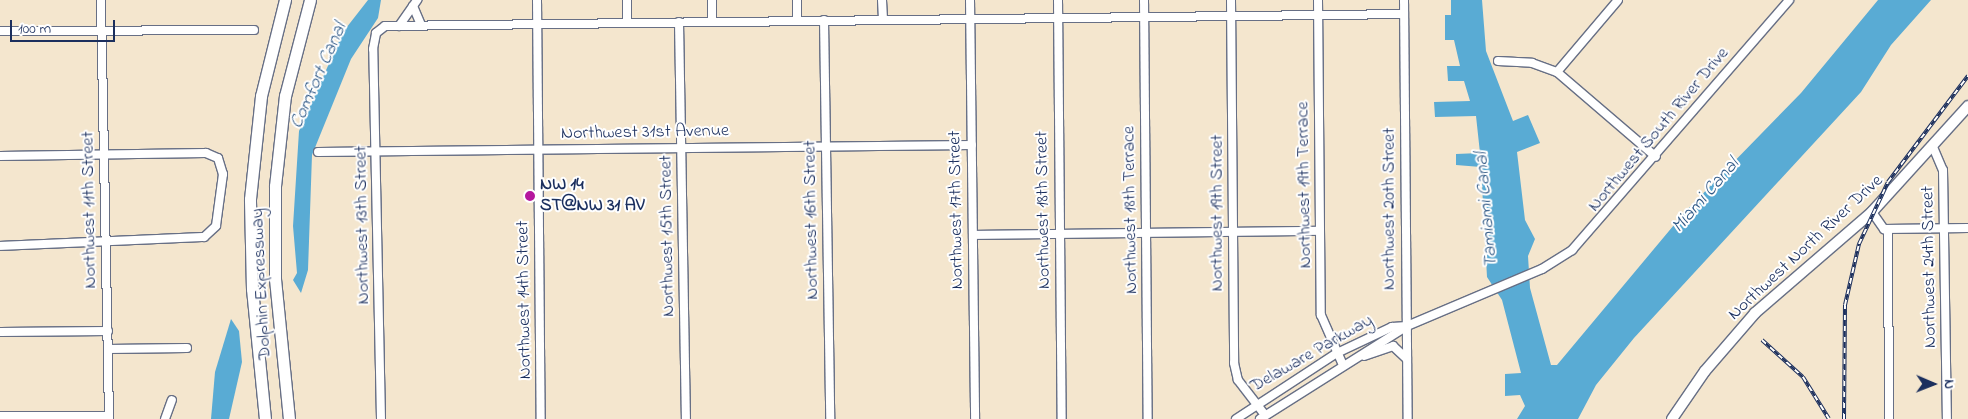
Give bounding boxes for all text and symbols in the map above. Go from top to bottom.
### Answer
scale bar [12,10,118,42]
text: 100 m [18,18,51,40]
water label: Comfort Canal [286,20,352,132]
street label: Northwest South River Drive [1584,43,1734,217]
street label: Northwest 19th Terrace [1293,101,1317,269]
street label: Northwest 31st Avenue [561,121,729,145]
street label: Northwest 18th Terrace [1119,126,1143,294]
street label: Northwest 20th Street [1379,128,1401,290]
street label: Northwest 17th Street [945,130,969,290]
street label: Northwest 11th Street [78,131,102,289]
street label: Northwest 18th Street [1032,131,1056,289]
street label: Northwest 19th Street [1207,135,1229,291]
street label: Northwest 16th Street [800,140,824,300]
street label: Northwest 13th Street [351,145,375,305]
water label: Tamiami Canal [1471,151,1503,269]
water label: Miami Canal [1667,154,1745,238]
street label: Northwest 15th Street [656,155,680,317]
street label: Northwest North River Drive [1724,171,1888,325]
place label: NW 14 ST@NW 31 AV [540,175,644,218]
street label: Northwest 24th Street [1918,186,1942,348]
marker: NW 14 ST@NW 31 AV [524,190,536,202]
street label: Dolphin Expressway [247,208,277,360]
street label: Northwest 14th Street [513,220,537,380]
street label: Delaware Parkway [1247,310,1377,398]
north arrow [1908,359,1958,409]
text: N [1938,379,1959,389]

